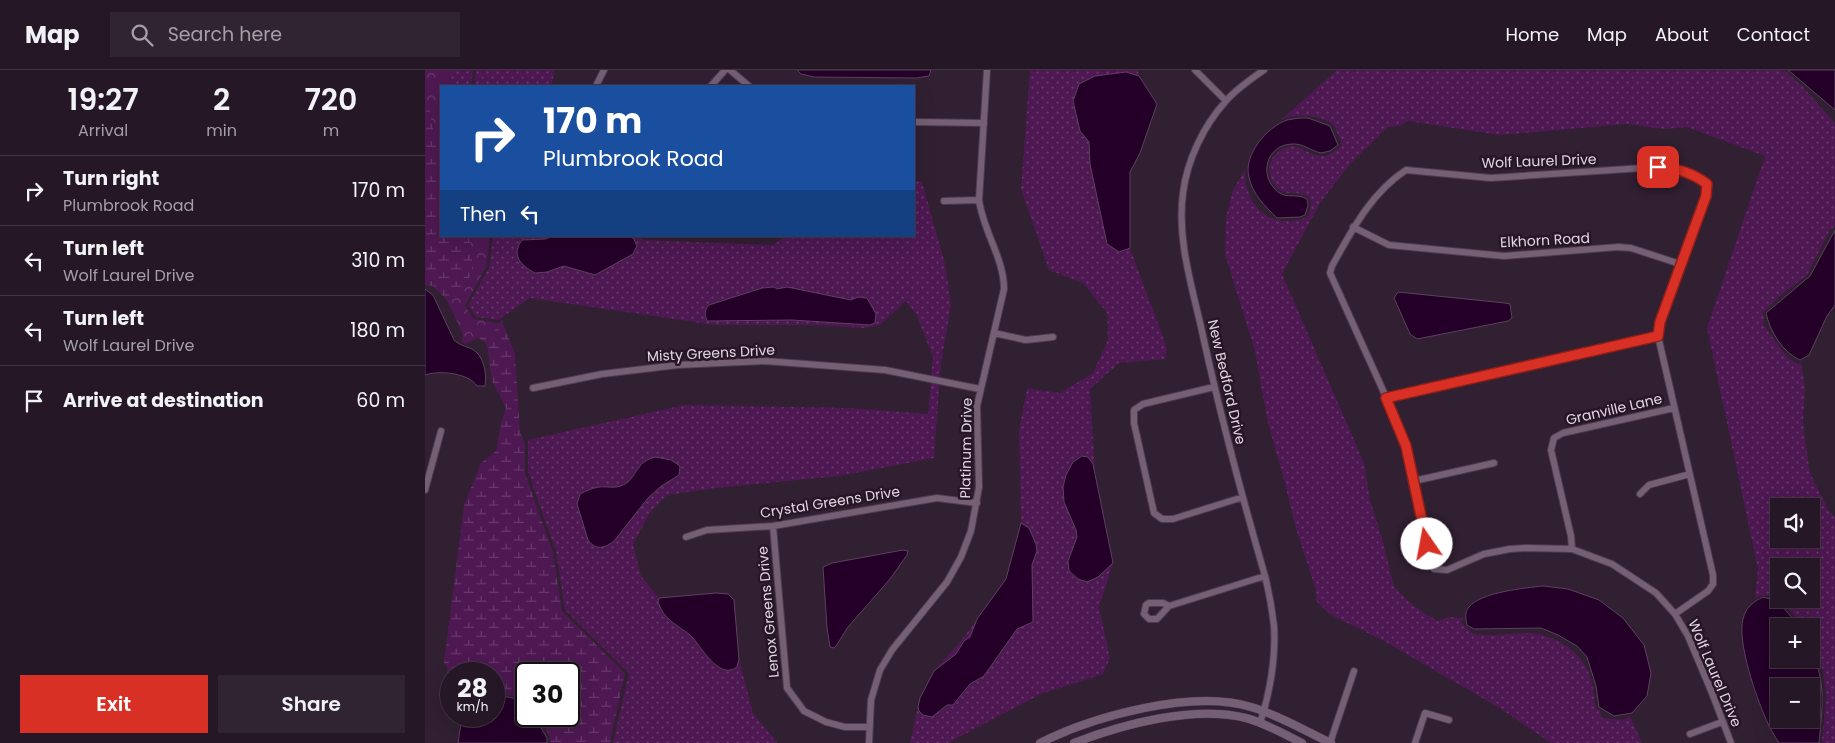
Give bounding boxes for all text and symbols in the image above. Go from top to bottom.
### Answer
search box [110,12,460,57]
text: Map [25,18,80,51]
icon: search [128,21,156,49]
text: Search here [168,21,282,48]
text: Home [1505,22,1559,47]
text: Map [1587,22,1627,47]
text: About [1655,22,1709,47]
text: Contact [1737,22,1810,47]
text: 19:27 [68,78,139,121]
text: 2 [213,78,230,121]
text: 720 [304,78,357,121]
text: 170 m [543,96,642,145]
icon: right [460,105,525,170]
text: Arrival [78,119,128,142]
text: min [206,119,237,142]
text: m [323,119,339,142]
text: Plumbrook Road [543,143,724,174]
pin [1637,146,1679,188]
street label: Wolf Laurel Drive [1481,149,1597,173]
icon: arrive [1644,153,1672,181]
text: Turn right [63,165,159,192]
icon: right [20,177,48,205]
text: 170 m [352,177,405,204]
text: Plumbrook Road [63,194,194,217]
icon: left [516,200,544,228]
text: Then [460,201,506,228]
street label: Elkhorn Road [1499,228,1591,252]
text: Turn left [63,235,144,262]
icon: left [20,247,48,275]
text: 310 m [351,247,405,274]
text: Wolf Laurel Drive [63,264,195,287]
text: Turn left [63,305,144,332]
icon: left [20,317,48,345]
text: 180 m [350,317,405,344]
street label: New Bedford Drive [1203,318,1251,447]
text: Wolf Laurel Drive [63,334,195,357]
street label: Misty Greens Drive [647,340,776,366]
icon: arrive [20,387,48,415]
text: Arrive at destination [63,387,264,414]
text: 60 m [356,387,405,414]
street label: Granville Lane [1564,388,1664,430]
street label: Platinum Drive [955,397,977,499]
street label: Crystal Greens Drive [759,481,902,523]
map controls [1770,498,1820,728]
button: sound [1770,498,1820,548]
position arrow [1400,517,1452,569]
street label: Lenox Greens Drive [752,545,784,678]
button: search [1770,558,1820,608]
street label: Wolf Laurel Drive [1683,616,1747,730]
button: + [1770,618,1820,668]
speed limit sign: 30 [515,662,580,727]
text: 28 [457,671,488,706]
button: Exit [20,675,208,733]
button: Share [218,675,405,733]
button: − [1770,678,1820,728]
text: km/h [457,698,488,715]

